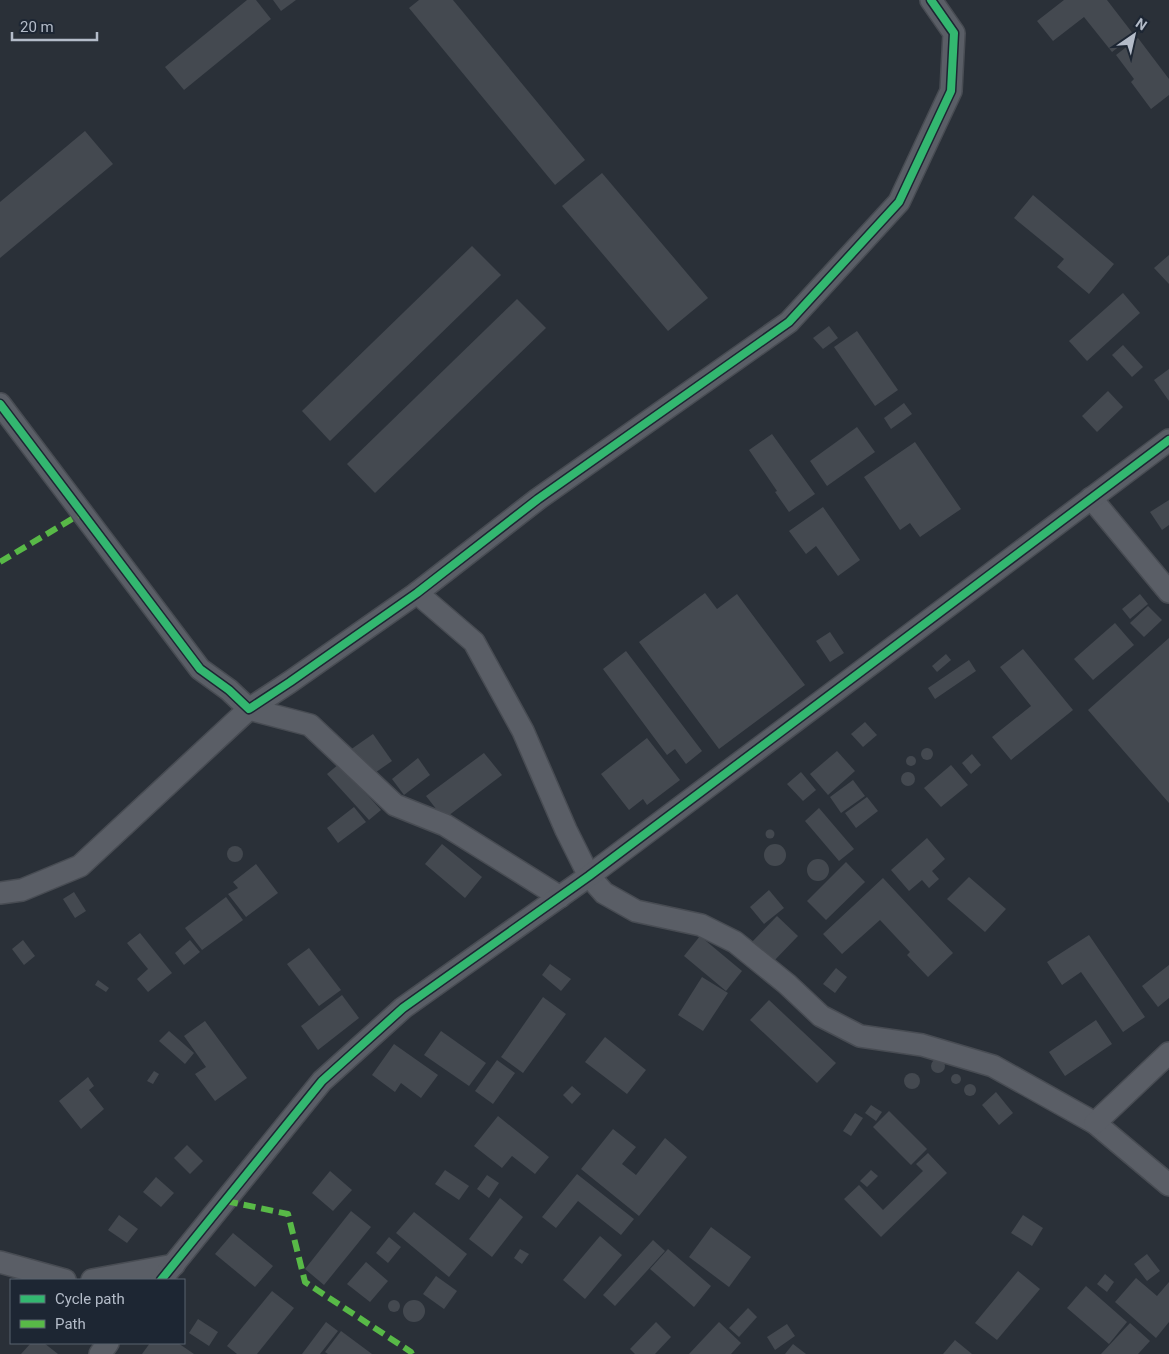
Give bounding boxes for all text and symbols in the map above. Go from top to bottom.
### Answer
scale bar [12,10,98,42]
north arrow [1109,10,1159,60]
text: N [1133,15,1150,34]
text: 20 m [20,18,54,36]
legend [10,1279,185,1344]
text: Cycle path [55,1290,125,1308]
text: Path [55,1315,86,1333]

